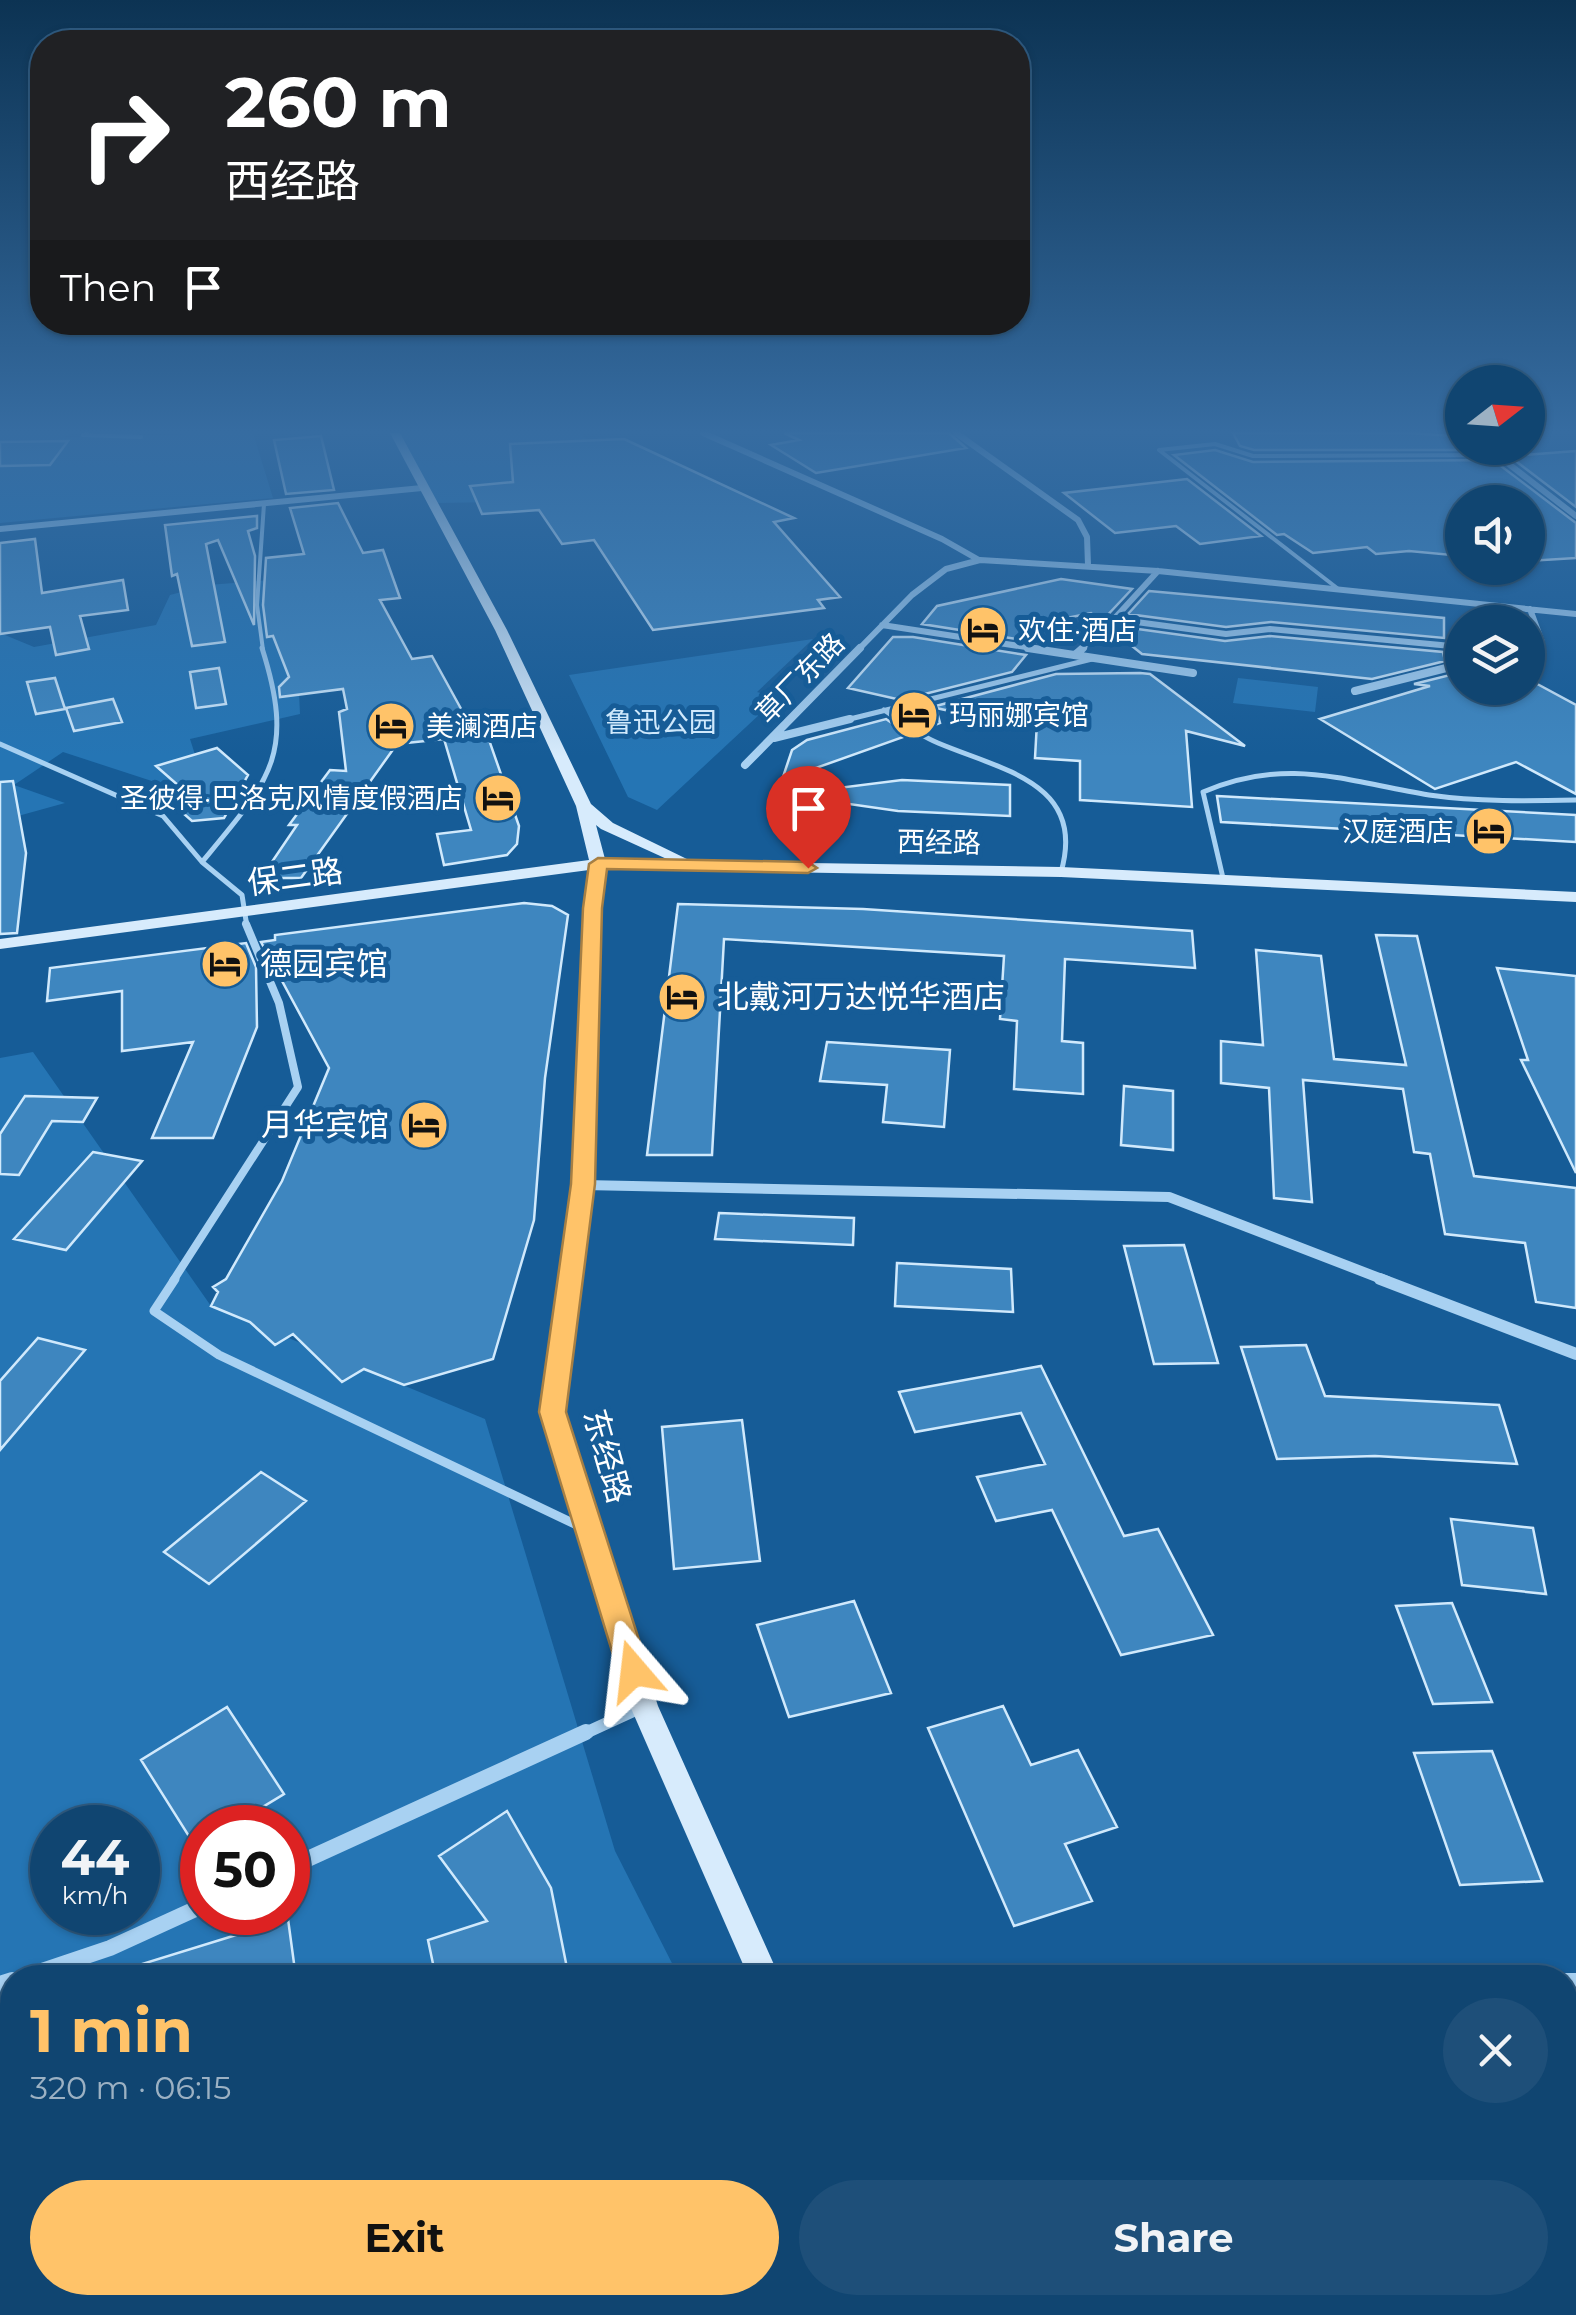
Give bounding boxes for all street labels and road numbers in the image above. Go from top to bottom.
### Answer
street label: 草厂东路 [749,626,851,730]
street label: 西经路 [897,824,981,860]
street label: 保二路 [245,851,345,902]
street label: 东经路 [576,1404,639,1507]

